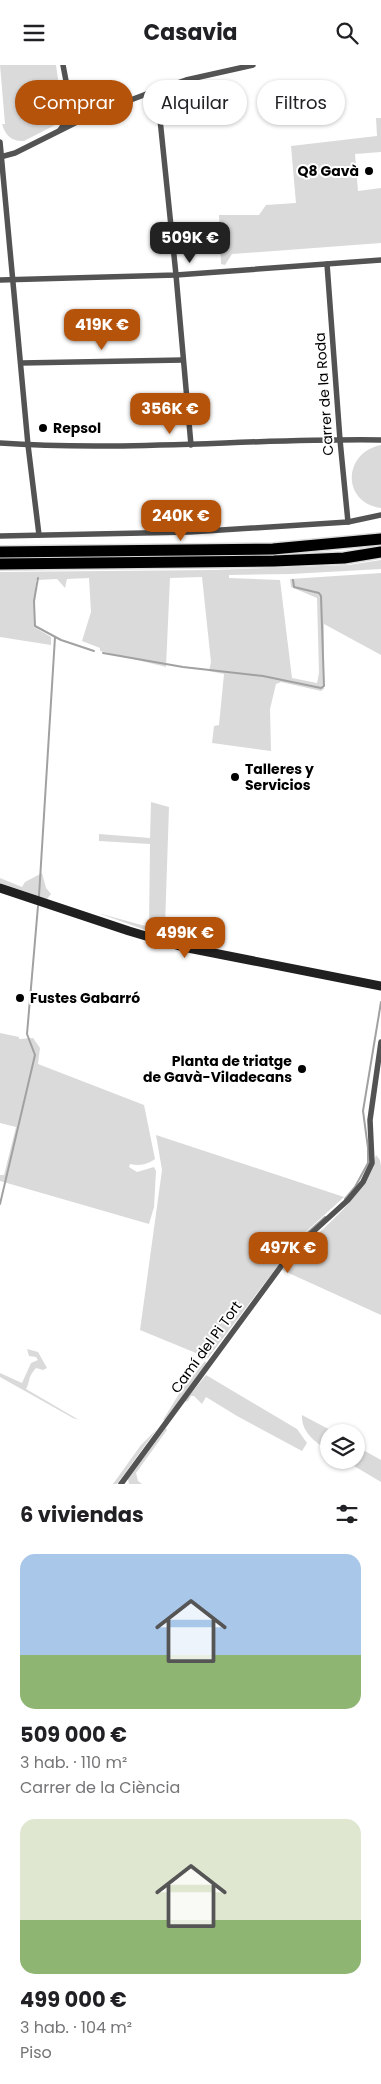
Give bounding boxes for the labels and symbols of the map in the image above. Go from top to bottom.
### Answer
place label: Q8 Gavà [297,161,359,181]
marker: Q8 Gavà [363,165,375,177]
pin: 509K € [149,221,231,264]
pin: 419K € [61,309,143,351]
street label: Carrer de la Roda [310,332,338,456]
pin: 356K € [129,393,211,435]
place label: Repsol [53,418,101,438]
marker: Repsol [37,422,49,434]
pin: 240K € [140,499,222,542]
place label: Talleres y Servicios [245,759,314,795]
marker: Talleres y Servicios [229,771,241,783]
pin: 499K € [144,917,226,959]
place label: Fustes Gabarró [30,988,140,1008]
marker: Fustes Gabarró [14,992,26,1004]
place label: Planta de triatge de Gavà-Viladecans [143,1051,292,1087]
marker: Planta de triatge de Gavà-Viladecans [296,1063,308,1075]
pin: 497K € [247,1231,329,1274]
street label: Camí del Pi Tort [166,1297,246,1397]

